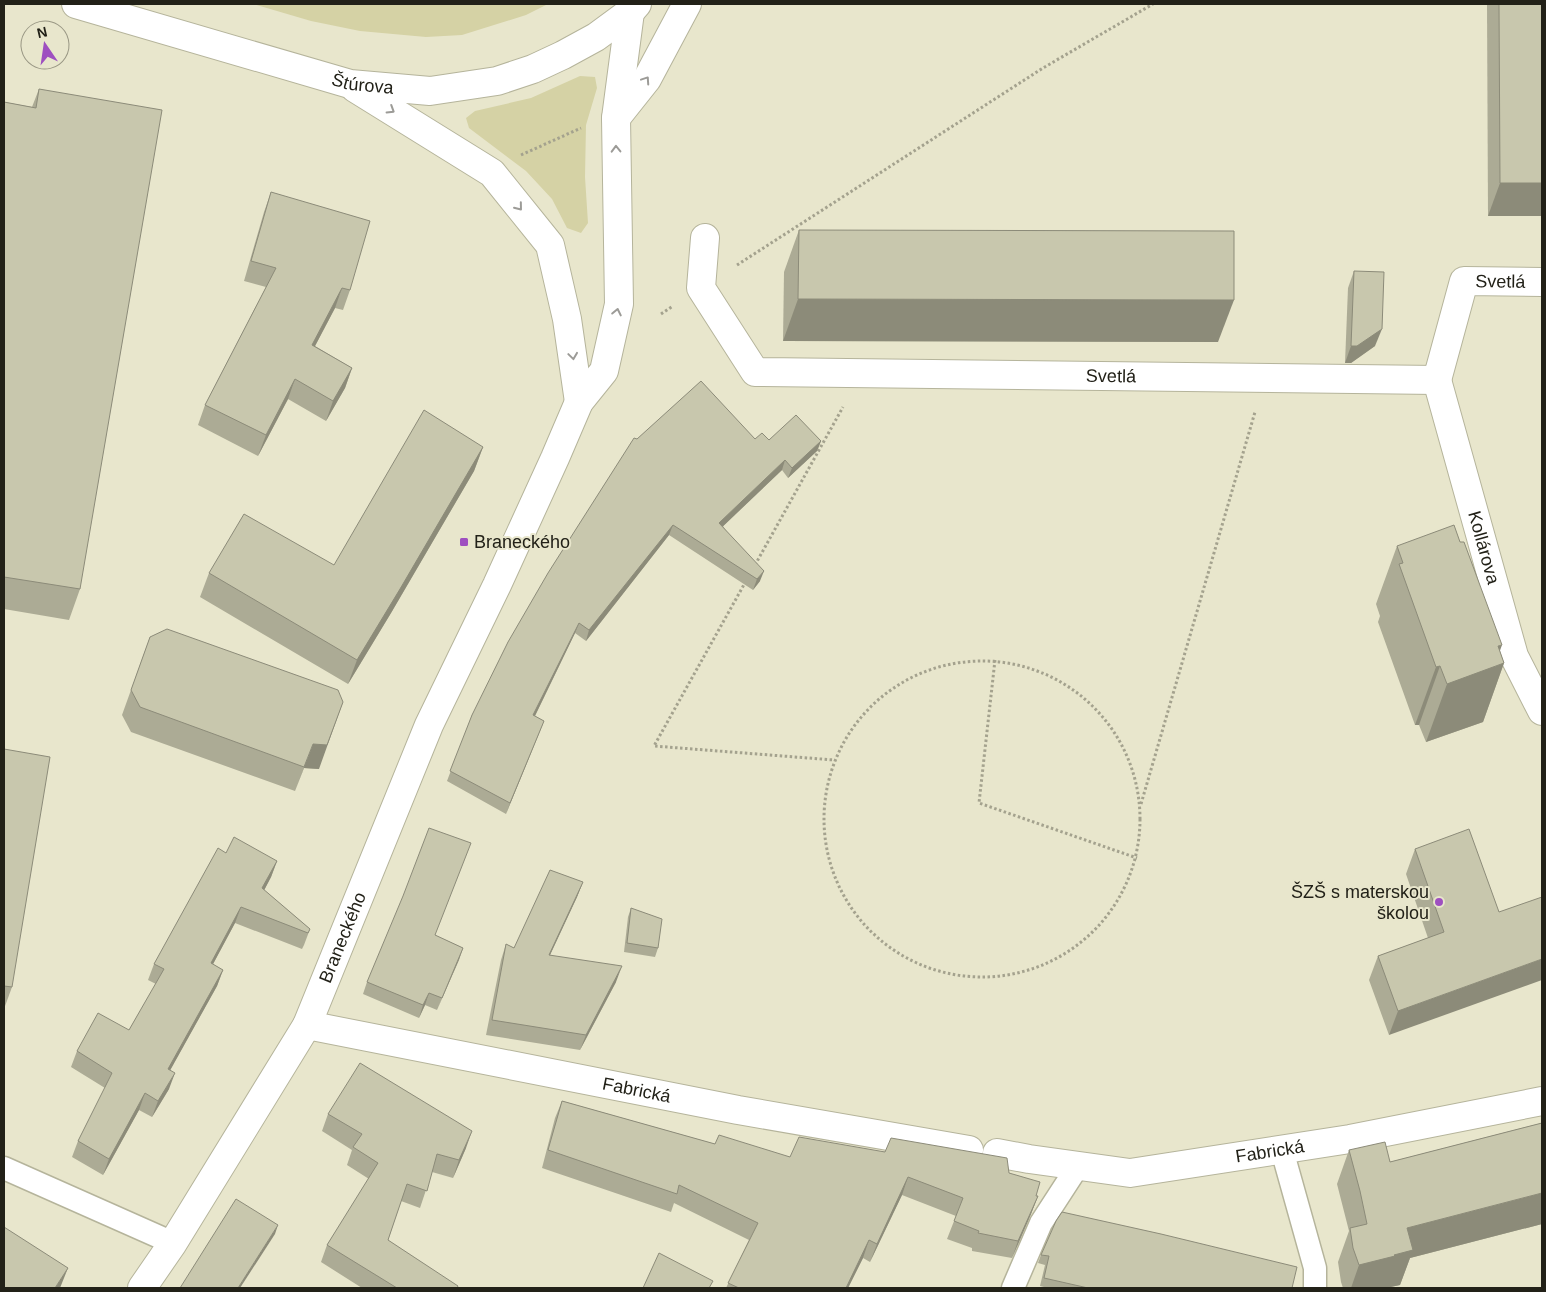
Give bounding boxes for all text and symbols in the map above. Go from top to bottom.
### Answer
north arrow [20,20,70,70]
text: N [35,23,49,41]
street label: Štúrova [329,68,395,98]
one-way arrow [640,76,649,86]
one-way arrow [386,104,395,114]
one-way arrow [611,145,622,153]
one-way arrow [514,201,522,210]
street label: Svetlá [1475,271,1526,292]
one-way arrow [612,307,622,316]
one-way arrow [567,352,577,361]
street label: Svetlá [1086,366,1137,386]
street label: Kollárova [1464,509,1504,587]
place label: Braneckého [474,532,570,552]
marker: Braneckého [458,536,470,548]
place label: ŠZŠ s materskou školou [1291,881,1429,923]
street label: Braneckého [315,889,370,986]
marker: ŠZŠ s materskou školou [1433,896,1445,908]
street label: Fabrická [601,1074,673,1107]
street label: Fabrická [1234,1136,1306,1167]

